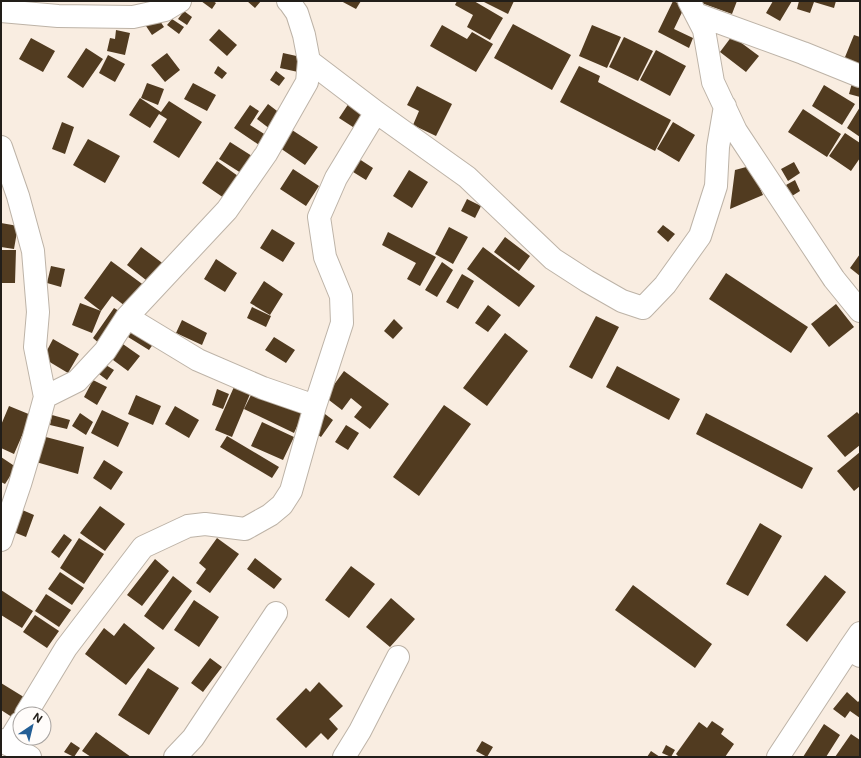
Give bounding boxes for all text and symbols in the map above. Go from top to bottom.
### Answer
north arrow [12,706,52,746]
text: N [30,710,45,726]

